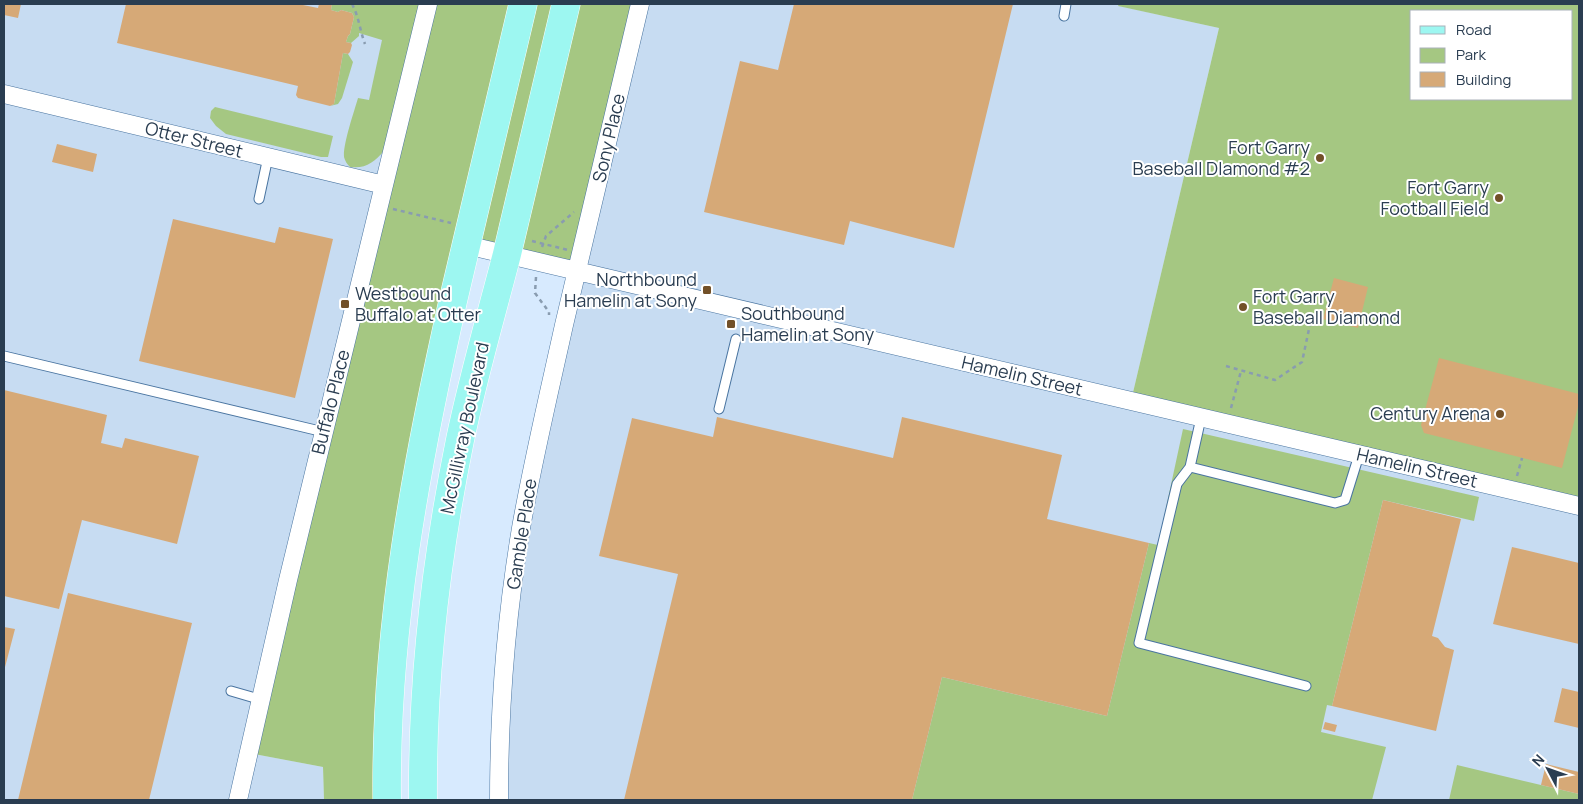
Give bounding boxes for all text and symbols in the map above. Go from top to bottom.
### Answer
legend [1410,10,1573,100]
text: Road [1456,19,1492,40]
text: Park [1456,44,1486,65]
text: Building [1456,69,1511,90]
street label: Sony Place [586,91,630,185]
street label: Otter Street [143,115,246,163]
place label: Fort Garry Baseball DIamond #2 [1132,135,1311,180]
marker: Fort Garry Baseball DIamond #2 [1314,152,1326,164]
place label: Fort Garry Football Field [1380,175,1490,220]
marker: Fort Garry Football Field [1493,192,1505,204]
place label: Northbound Hamelin at Sony [564,267,698,312]
place label: Westbound Buffalo at Otter [355,281,482,326]
marker: Northbound Hamelin at Sony [701,284,713,296]
place label: Fort Garry Baseball Diamond [1253,284,1400,329]
marker: Westbound Buffalo at Otter [339,298,351,310]
place label: Southbound Hamelin at Sony [741,301,875,346]
marker: Fort Garry Baseball Diamond [1237,301,1249,313]
marker: Southbound Hamelin at Sony [725,318,737,330]
street label: McGillivray Boulevard [434,340,494,516]
street label: Buffalo Place [305,347,355,457]
street label: Hamelin Street [959,349,1085,401]
place label: Century Arena [1370,401,1490,425]
marker: Century Arena [1494,408,1506,420]
street label: Hamelin Street [1354,441,1480,493]
street label: Gamble Place [500,477,542,591]
north arrow [1523,744,1573,794]
text: N [1527,750,1548,770]

